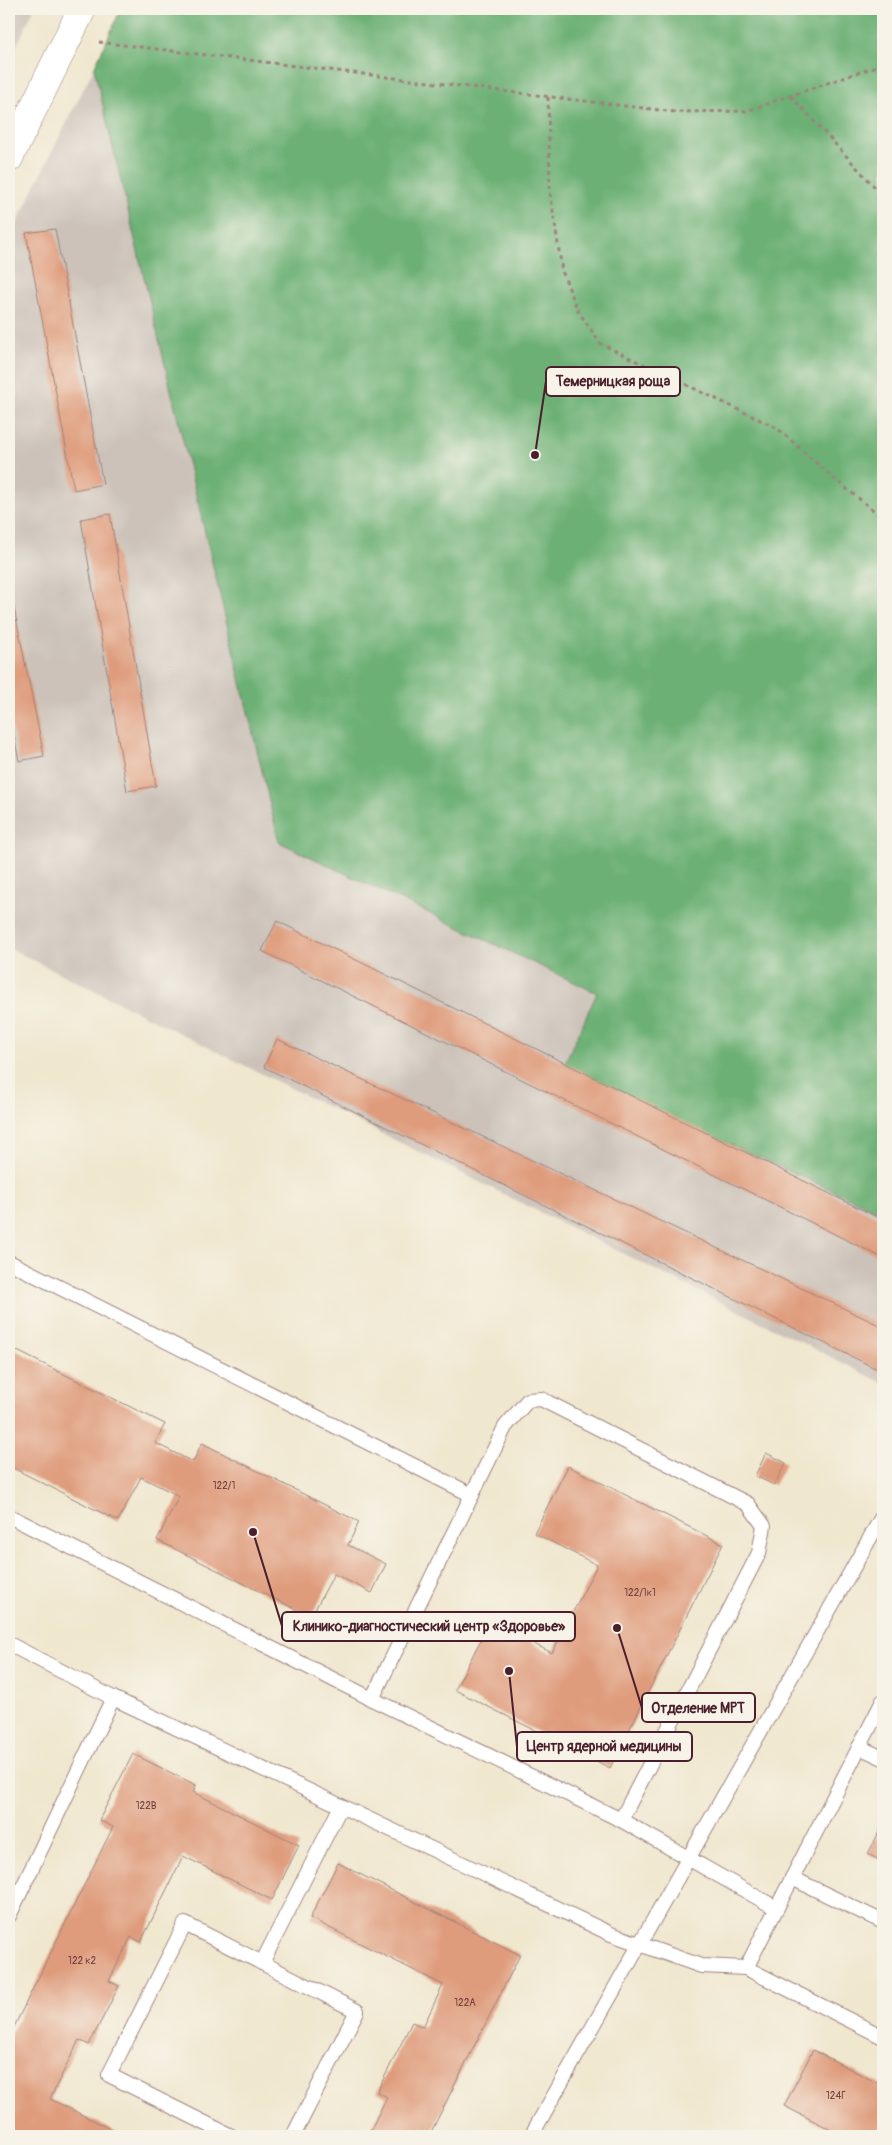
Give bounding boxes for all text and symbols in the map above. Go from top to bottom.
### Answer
callout: Темерницкая роща [546,367,680,396]
text: Темерницкая роща [555,373,671,390]
house number: 122/1 [213,1480,235,1492]
house number: 122/1к1 [624,1587,656,1599]
callout: Клинико-диагностический центр «Здоровье» [282,1612,575,1641]
text: Клинико-диагностический центр «Здоровье» [293,1618,566,1635]
callout: Отделение МРТ [642,1693,755,1722]
text: Отделение МРТ [651,1700,745,1717]
callout: Центр ядерной медицины [517,1732,692,1761]
text: Центр ядерной медицины [527,1738,682,1755]
house number: 122В [136,1800,157,1812]
house number: 122 к2 [68,1955,96,1967]
house number: 122А [454,1997,476,2009]
house number: 124Г [826,2090,846,2102]

